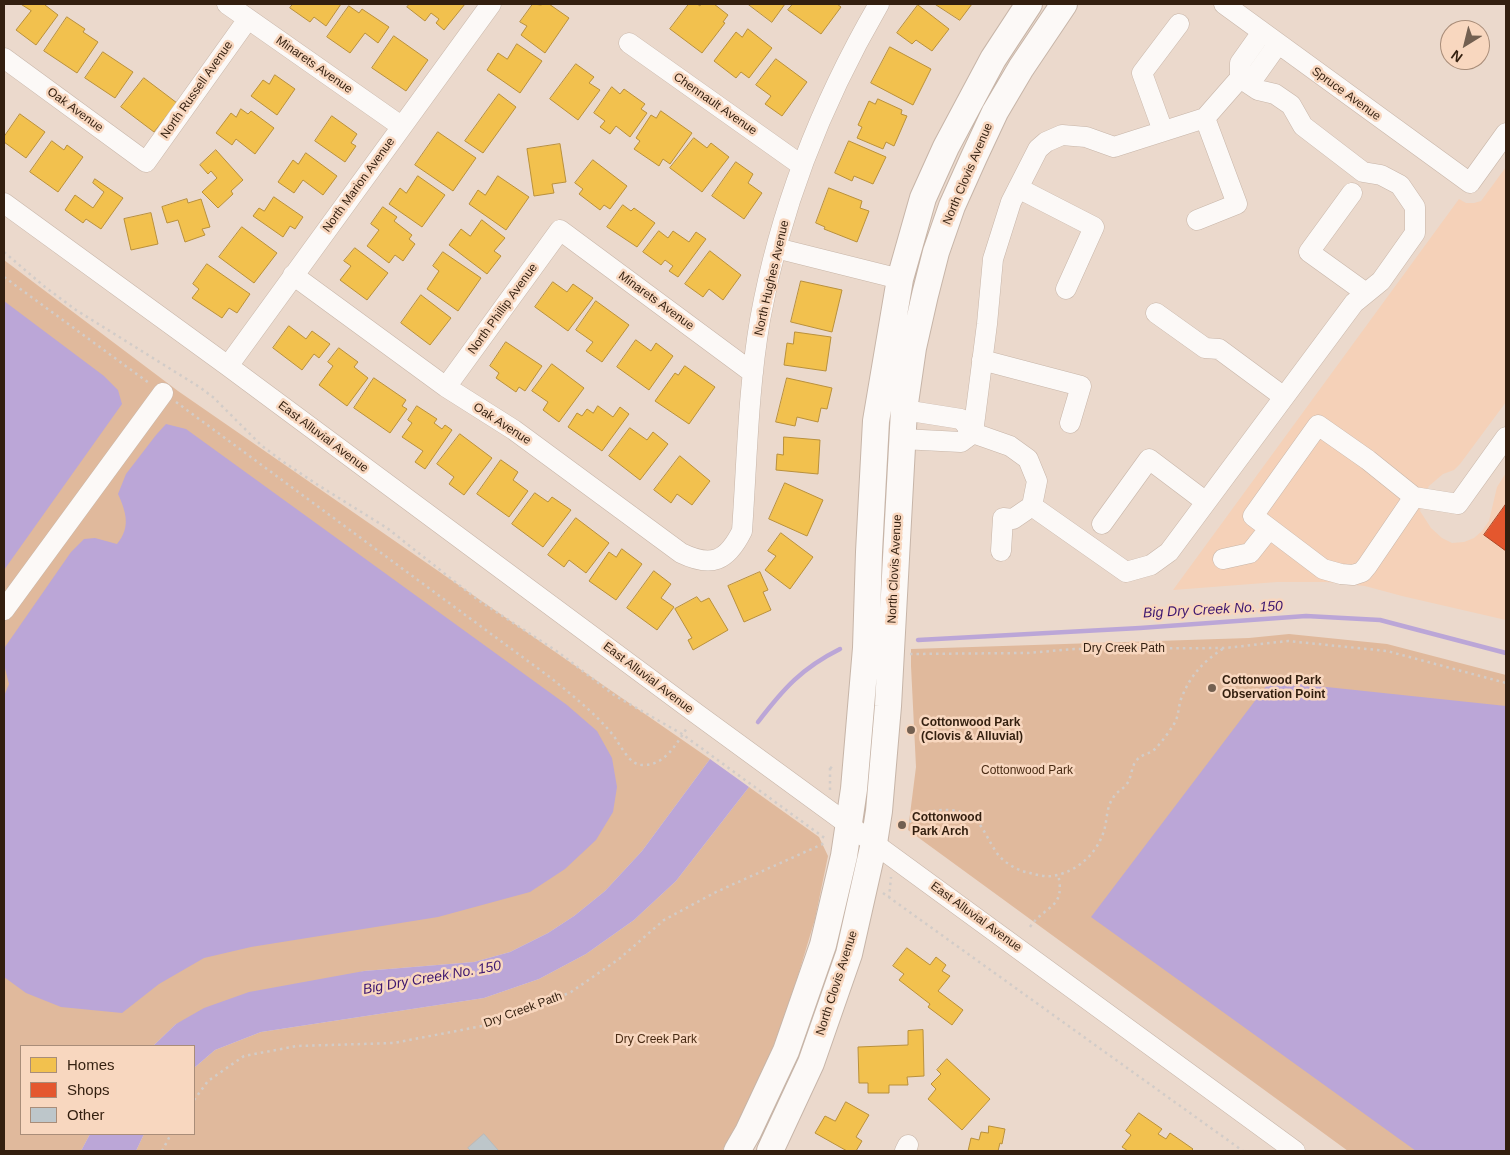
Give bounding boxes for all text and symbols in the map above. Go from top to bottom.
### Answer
north arrow [1440,20,1490,70]
street label: Minarets Avenue [273,33,355,97]
street label: North Russell Avenue [158,38,236,142]
text: N [1448,47,1466,66]
street label: Spruce Avenue [1309,64,1383,124]
street label: Chennault Avenue [671,70,759,138]
street label: Oak Avenue [44,85,106,135]
street label: North Clovis Avenue [940,121,996,227]
street label: North Marion Avenue [320,135,398,235]
street label: North Hughes Avenue [752,219,792,337]
street label: North Phillip Avenue [465,261,541,357]
street label: Minarets Avenue [615,269,697,333]
street label: East Alluvial Avenue [275,398,371,476]
street label: Oak Avenue [470,400,534,448]
street label: North Clovis Avenue [885,514,905,624]
water label: Big Dry Creek No. 150 [1143,598,1283,622]
street label: East Alluvial Avenue [600,639,696,717]
street label: Dry Creek Path [1083,642,1165,656]
place label: Cottonwood Park Observation Point [1222,674,1325,702]
marker: Cottonwood Park Observation Point [1206,682,1218,694]
place label: Cottonwood Park (Clovis & Alluvial) [921,716,1023,744]
marker: Cottonwood Park (Clovis & Alluvial) [905,724,917,736]
park label: Cottonwood Park [981,764,1073,778]
place label: Cottonwood Park Arch [912,811,982,839]
marker: Cottonwood Park Arch [896,819,908,831]
street label: East Alluvial Avenue [928,879,1024,955]
street label: North Clovis Avenue [813,929,861,1037]
water label: Big Dry Creek No. 150 [362,958,502,998]
street label: Dry Creek Path [482,989,564,1031]
park label: Dry Creek Park [615,1033,697,1047]
legend [20,1045,195,1135]
text: Homes [67,1056,115,1073]
text: Shops [67,1081,110,1098]
text: Other [67,1106,105,1123]

